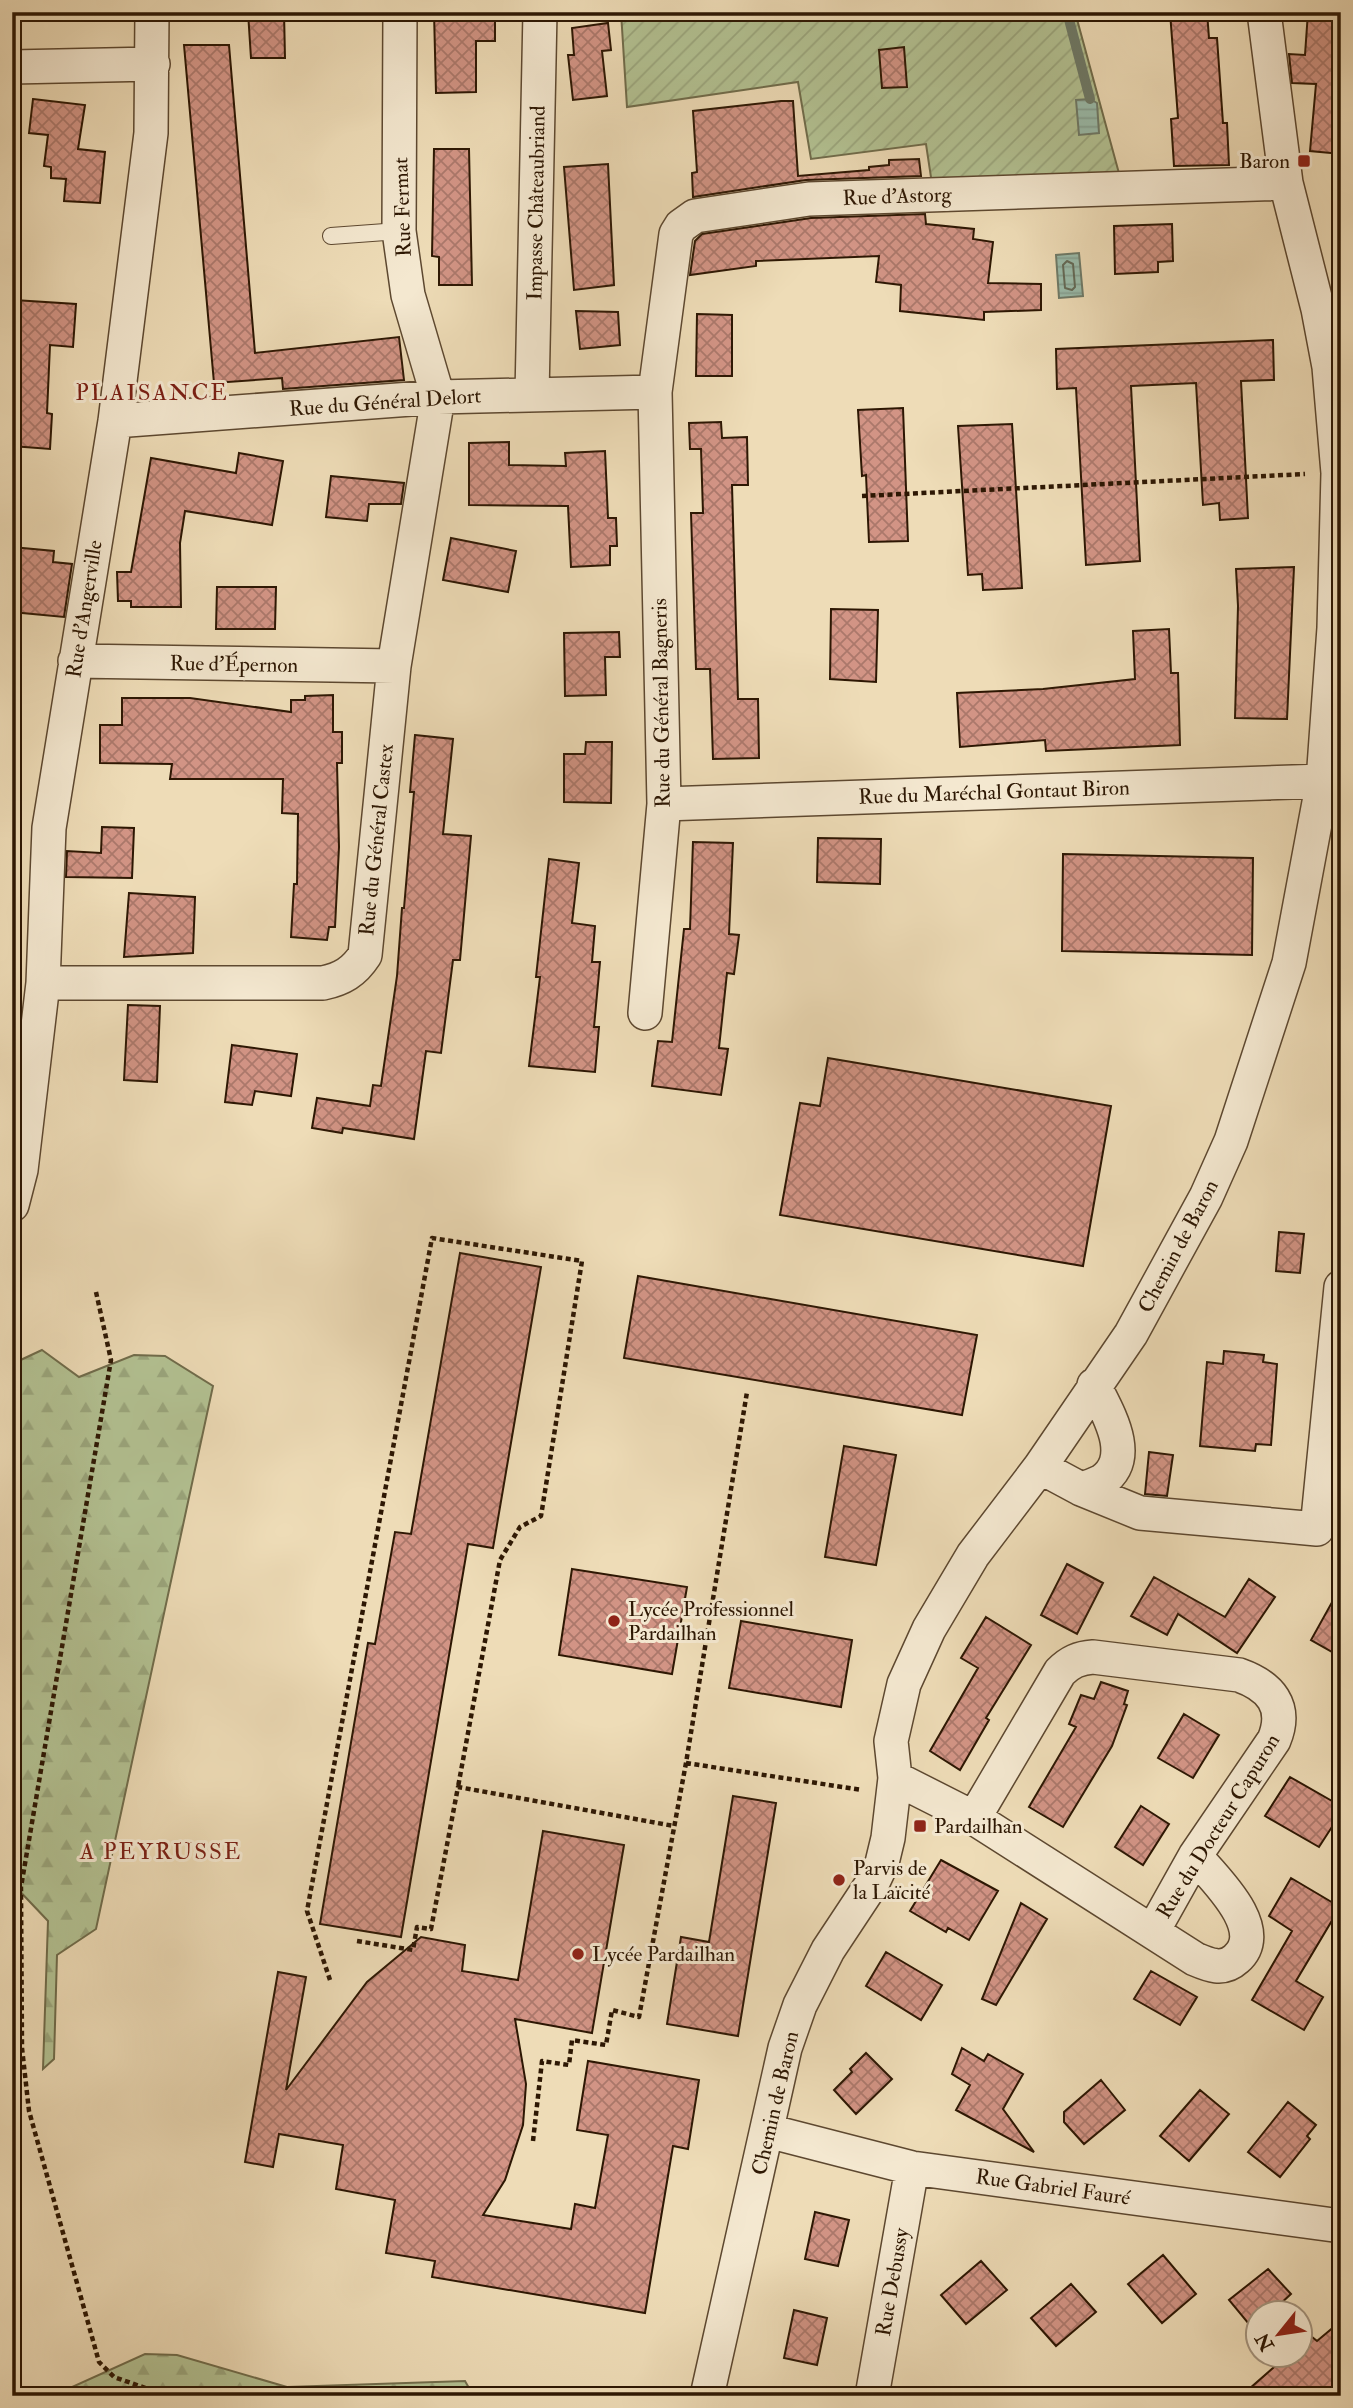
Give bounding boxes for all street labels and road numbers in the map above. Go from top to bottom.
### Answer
street label: Impasse Châteaubriand [521,105,552,301]
street label: Rue Fermat [387,156,418,257]
street label: Rue d'Astorg [842,181,953,212]
street label: Rue du Général Delort [288,382,482,423]
street label: Rue d'Angerville [60,538,109,680]
street label: Rue du Général Bagneris [646,598,677,808]
street label: Rue d'Épernon [169,650,299,679]
street label: Rue du Général Castex [353,742,400,937]
street label: Rue du Maréchal Gontaut Biron [858,774,1130,811]
street label: Chemin de Baron [1132,1175,1225,1317]
street label: Rue du Docteur Capuron [1151,1729,1286,1924]
street label: Chemin de Baron [746,2028,805,2178]
street label: Rue Gabriel Fauré [974,2163,1132,2212]
street label: Rue Debussy [870,2225,915,2338]

